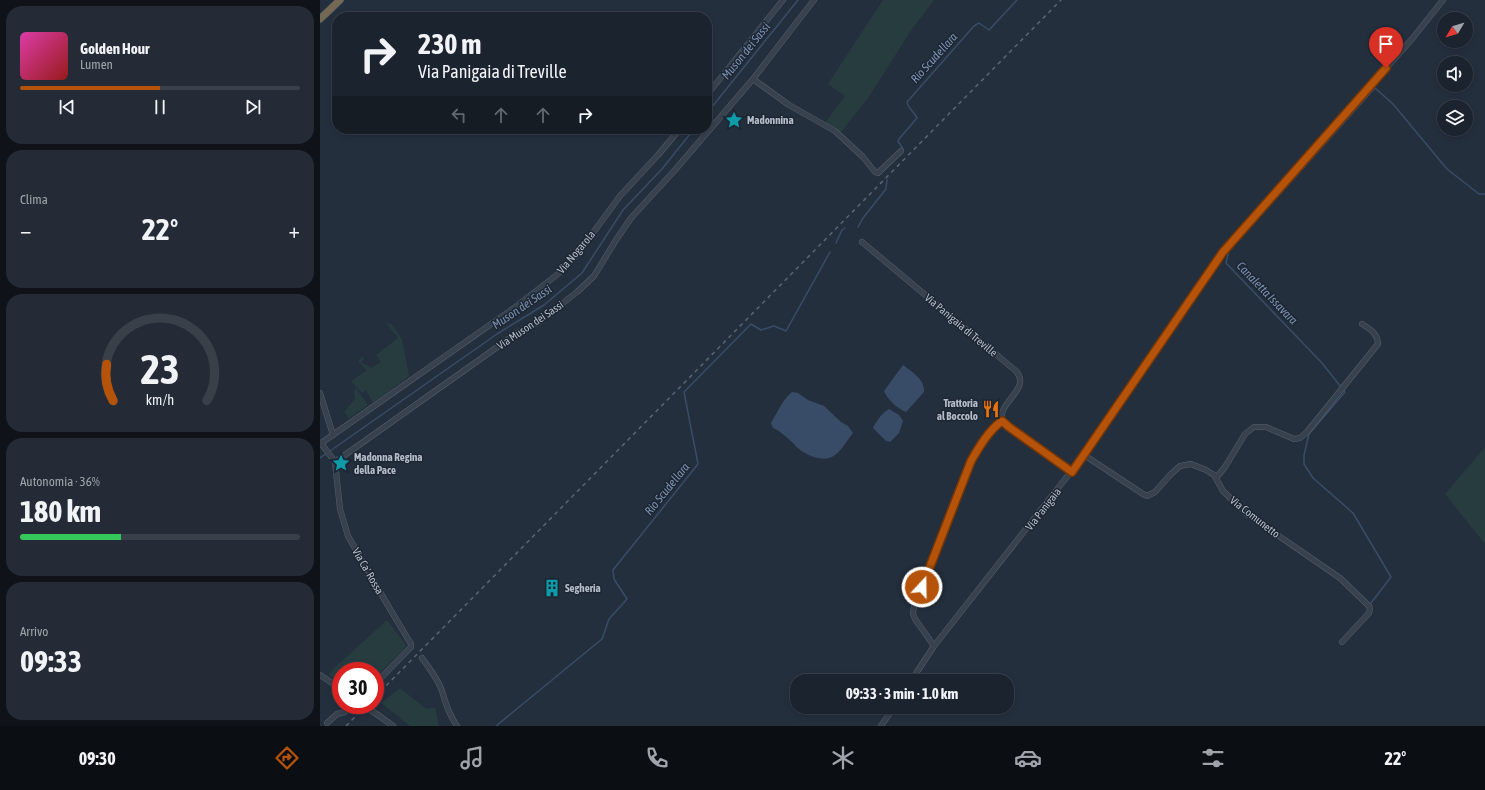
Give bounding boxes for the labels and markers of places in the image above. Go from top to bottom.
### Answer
pin [1369,27,1403,68]
place icon: Madonnina [724,110,744,130]
place label: Madonnina [747,114,794,126]
place label: Trattoria al Boccolo [937,397,978,422]
restaurant icon: Trattoria al Boccolo [981,399,1001,419]
place label: Madonna Regina della Pace [354,451,422,476]
place icon: Madonna Regina della Pace [331,453,351,473]
building icon: Segheria [542,578,562,598]
place label: Segheria [565,582,601,594]

